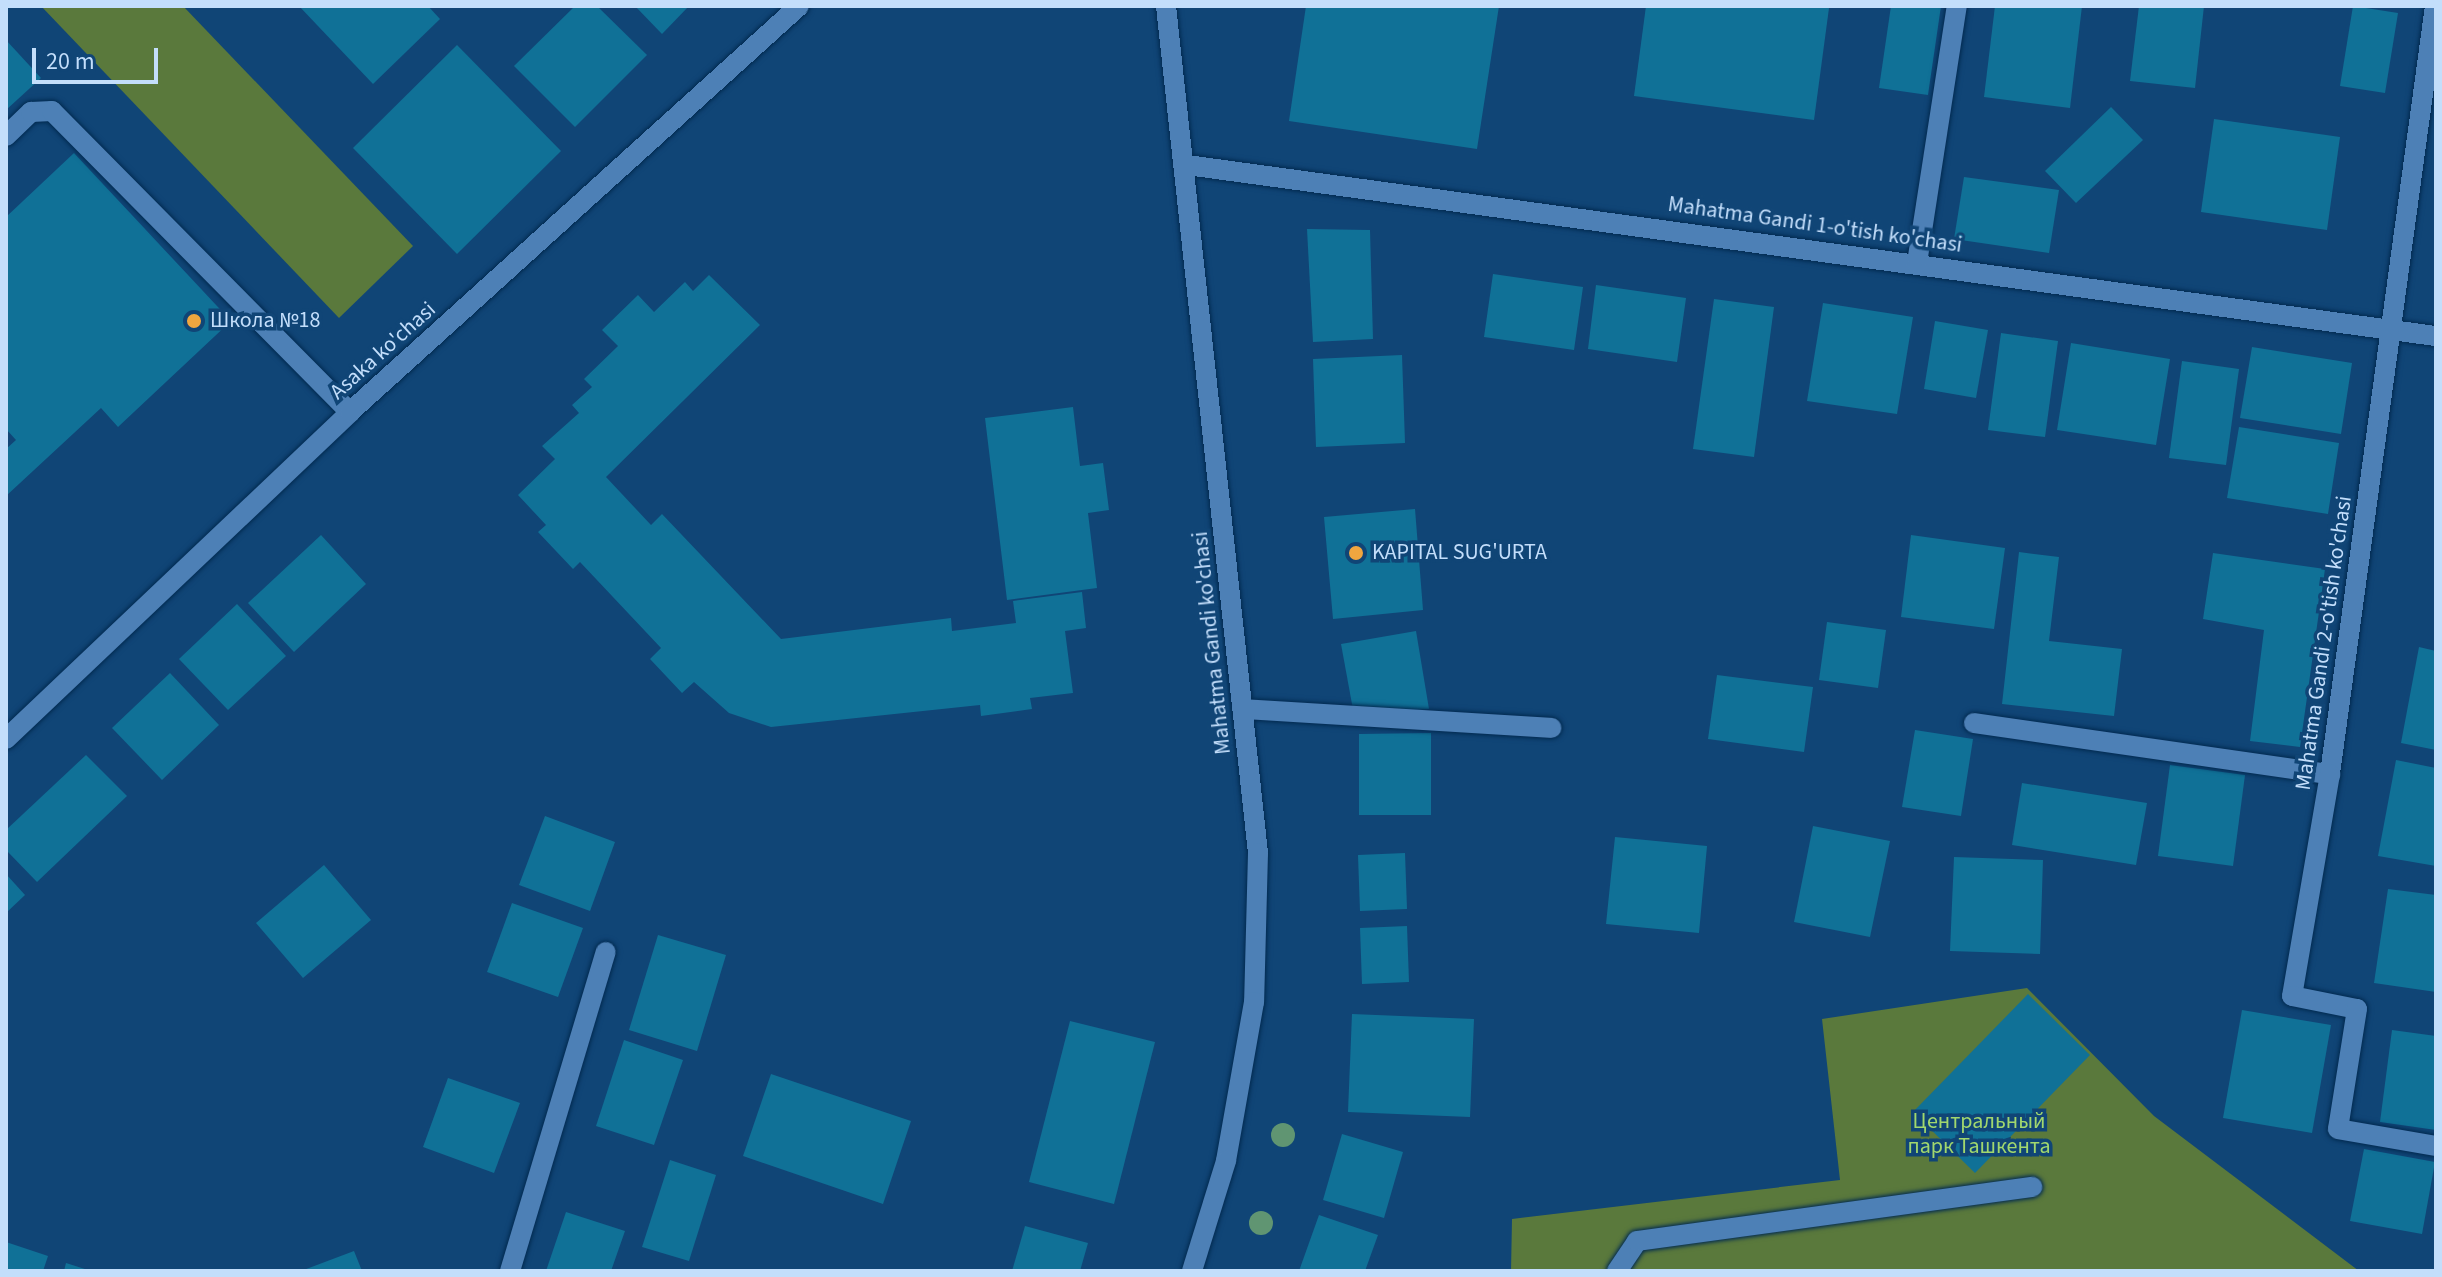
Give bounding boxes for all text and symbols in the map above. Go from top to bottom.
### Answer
scale bar [36,32,162,82]
text: 20 m [46,44,95,79]
street label: Mahatma Gandi 1-o'tish ko'chasi [1666,191,1964,259]
street label: Asaka ko'chasi [325,297,441,405]
place label: Школа №18 [210,308,320,334]
marker: Школа №18 [185,312,203,330]
street label: Mahatma Gandi 2-o'tish ko'chasi [2290,494,2358,792]
street label: Mahatma Gandi ko'chasi [1187,530,1237,756]
place label: KAPITAL SUG'URTA [1372,540,1547,566]
marker: KAPITAL SUG'URTA [1347,544,1365,562]
park label: Центральный парк Ташкента [1907,1108,2051,1160]

